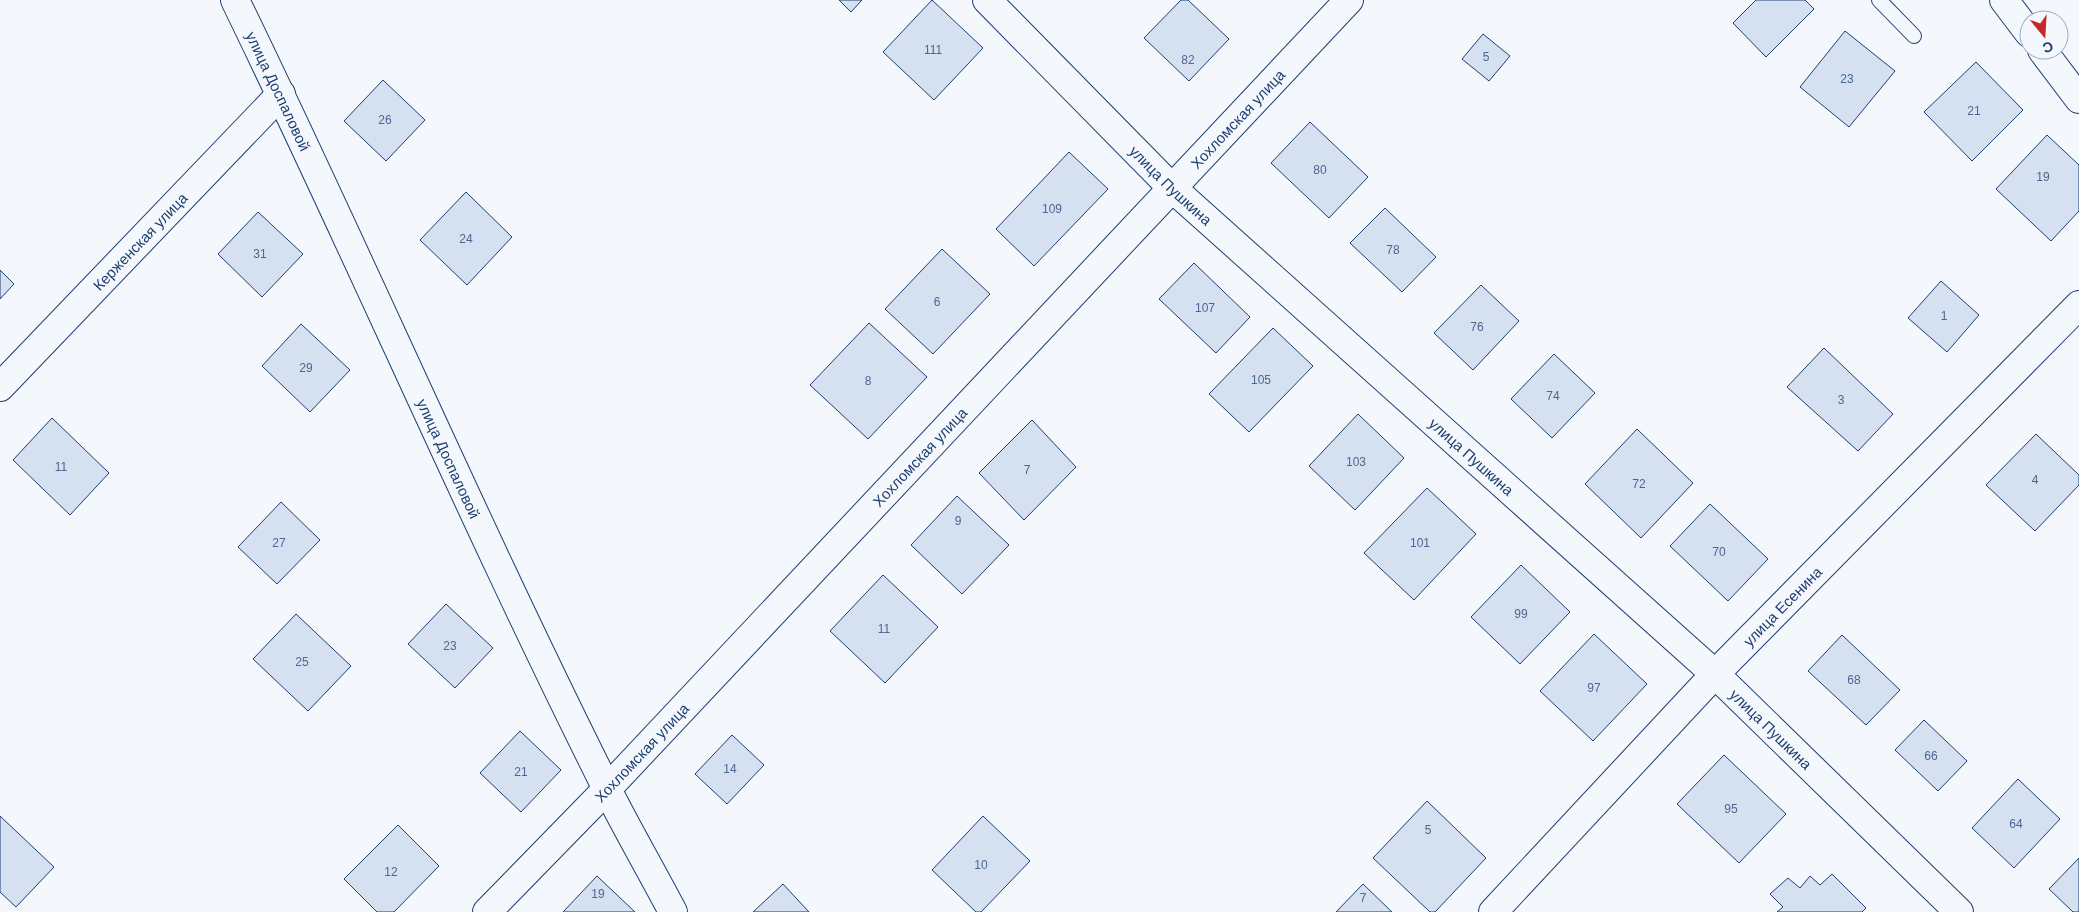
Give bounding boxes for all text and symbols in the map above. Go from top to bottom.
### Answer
north arrow [2019,10,2069,60]
street label: улица Доспаловой [243,29,314,153]
text: С [2041,38,2055,57]
house number: 111 [924,43,942,57]
house number: 5 [1483,50,1490,64]
house number: 82 [1181,53,1195,67]
street label: Хохломская улица [1187,65,1288,172]
house number: 23 [1840,72,1854,86]
house number: 21 [1967,104,1981,118]
house number: 26 [378,113,392,127]
street label: улица Пушкина [1126,142,1216,229]
house number: 80 [1313,163,1327,177]
house number: 19 [2036,170,2050,184]
street label: Керженская улица [89,189,191,293]
house number: 109 [1042,202,1062,216]
house number: 24 [459,232,473,246]
house number: 78 [1386,243,1400,257]
house number: 31 [253,247,267,261]
house number: 6 [934,295,941,309]
house number: 107 [1195,301,1215,315]
house number: 1 [1941,309,1948,323]
house number: 76 [1470,320,1484,334]
house number: 29 [299,361,313,375]
house number: 105 [1251,373,1271,387]
house number: 8 [865,374,872,388]
house number: 74 [1546,389,1560,403]
house number: 3 [1838,393,1845,407]
street label: улица Доспаловой [414,396,484,521]
street label: Хохломская улица [869,403,970,510]
street label: улица Пушкина [1426,414,1518,499]
house number: 103 [1346,455,1366,469]
house number: 11 [55,460,68,474]
house number: 7 [1024,463,1031,477]
house number: 4 [2032,473,2039,487]
house number: 72 [1632,477,1646,491]
house number: 9 [955,514,962,528]
house number: 27 [272,536,286,550]
house number: 101 [1410,536,1430,550]
house number: 70 [1712,545,1726,559]
street label: улица Есенина [1739,562,1825,649]
house number: 99 [1514,607,1528,621]
house number: 11 [878,622,891,636]
house number: 23 [443,639,457,653]
house number: 25 [295,655,309,669]
house number: 68 [1847,673,1861,687]
house number: 97 [1587,681,1601,695]
street label: улица Пушкина [1727,685,1816,773]
street label: Хохломская улица [591,699,692,805]
house number: 66 [1924,749,1938,763]
house number: 14 [723,762,737,776]
house number: 21 [514,765,528,779]
house number: 95 [1724,802,1738,816]
house number: 64 [2009,817,2023,831]
house number: 5 [1425,823,1432,837]
house number: 10 [974,858,988,872]
house number: 12 [384,865,398,879]
house number: 19 [591,887,605,901]
house number: 7 [1360,891,1367,905]

